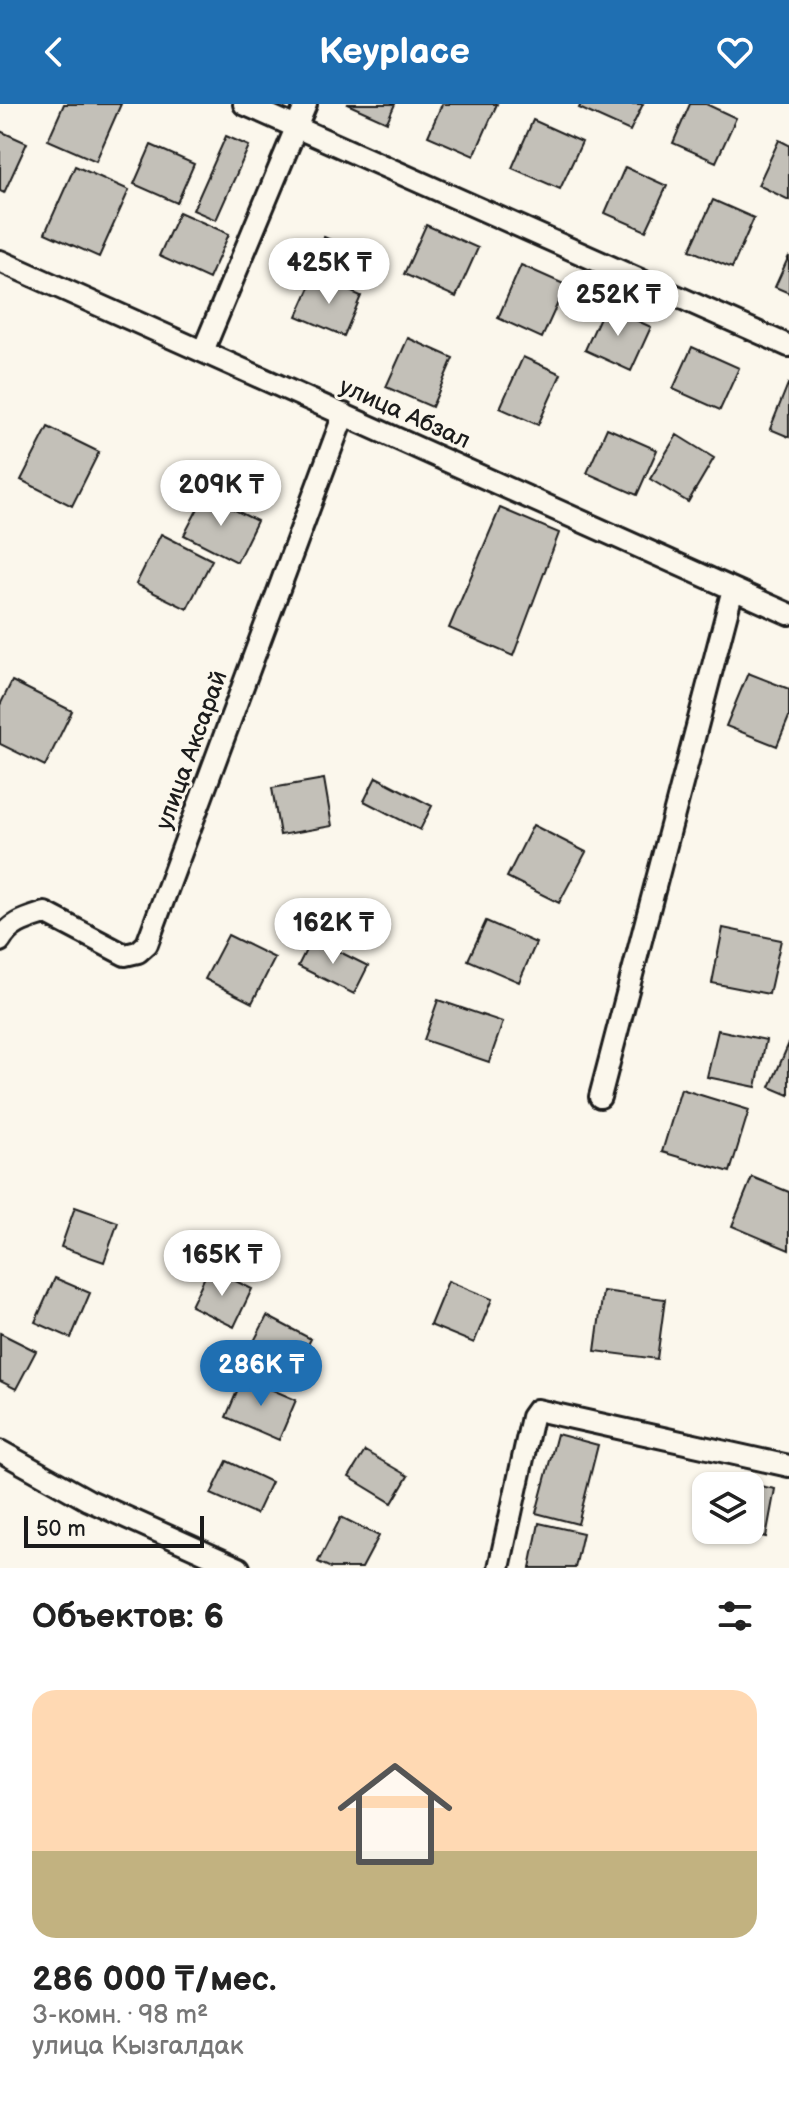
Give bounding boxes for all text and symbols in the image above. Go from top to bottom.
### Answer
icon: back [32,30,76,74]
icon: heart [713,30,757,74]
text: Keyplace [319,31,470,74]
pin: 425K ₸ [264,238,394,306]
text: 425K ₸ [287,248,371,279]
pin: 252K ₸ [553,270,683,338]
text: 252K ₸ [575,280,661,311]
street label: улица Абзал [335,372,475,455]
pin: 209K ₸ [156,460,286,528]
text: 209K ₸ [178,470,264,501]
street label: улица Аксарай [149,667,234,834]
pin: 162K ₸ [268,898,398,966]
text: 162K ₸ [292,908,374,939]
pin: 165K ₸ [157,1230,287,1298]
text: 165K ₸ [182,1240,262,1271]
pin: 286K ₸ [196,1340,326,1408]
text: 286K ₸ [218,1350,304,1381]
map controls [692,1472,764,1544]
button: layers [692,1472,764,1544]
scale bar [24,1512,204,1548]
text: 50 m [36,1516,86,1543]
icon: filters [713,1594,757,1638]
text: Объектов: 6 [32,1596,224,1637]
icon: home [323,1742,467,1886]
text: 286 000 ₸/мес. [32,1959,276,2000]
text: 3-комн. · 98 m² [32,2000,208,2031]
text: улица Кызгалдак [32,2031,244,2062]

